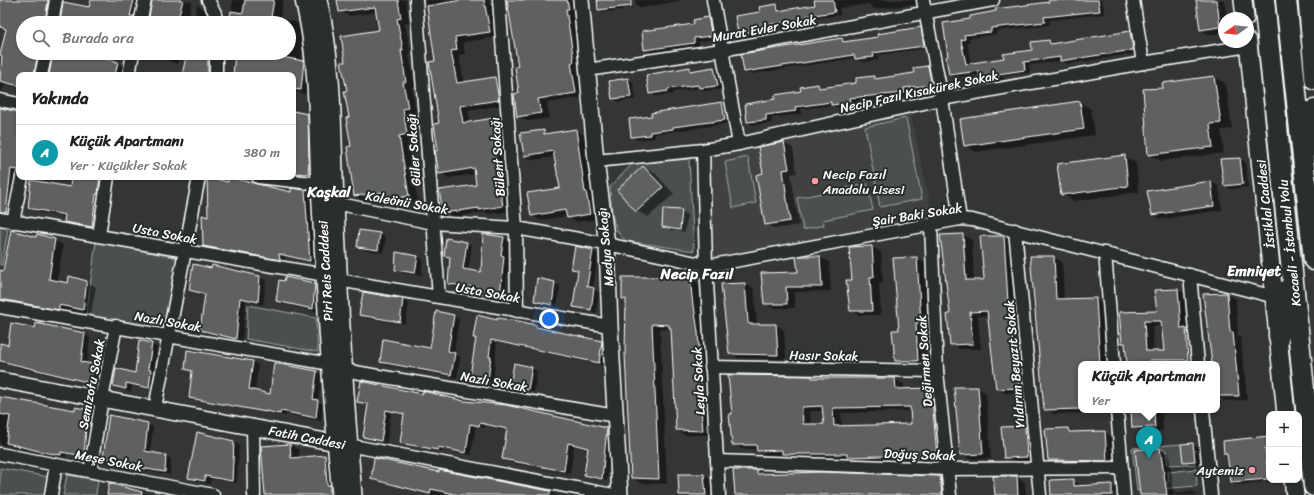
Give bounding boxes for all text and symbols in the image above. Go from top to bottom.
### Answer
street label: Murat Evler Sokak [710,8,818,49]
north arrow [1218,12,1254,48]
search box [16,16,296,60]
text: Burada ara [62,25,134,51]
icon: search [30,27,52,49]
street label: Necip Fazıl Kısakürek Sokak [838,63,1001,120]
text: Yakında [32,83,88,113]
street label: Güler Sokağı [399,113,427,187]
street label: Bülent Sokağı [483,116,512,197]
text: Küçük Apartmanı [70,128,184,154]
text: A [41,141,49,164]
text: 380 m [243,141,280,164]
text: Yer · Küçükler Sokak [70,154,187,177]
street label: İstiklal Caddesi [1249,158,1282,251]
place label: Necip Fazıl Anadolu Lisesi [822,163,905,201]
marker: Necip Fazıl Anadolu Lisesi [810,176,820,186]
street label: Kocaeli - İstanbul Yolu [1271,178,1308,307]
district label: Kaşkal [306,179,351,205]
street label: Kaleönü Sokak [364,184,450,221]
street label: Şair Baki Sokak [870,196,964,233]
street label: Medya Sokağı [591,206,620,287]
street label: Usta Sokak [131,216,199,251]
street label: Piri Reis Cadddesi [311,220,340,322]
district label: Emniyet [1227,258,1281,284]
district label: Necip Fazıl [660,261,734,287]
street label: Usta Sokak [454,275,522,310]
street label: Yıldırım Beyazıt Sokak [997,299,1032,429]
street label: Nazlı Sokak [133,304,203,339]
your location [539,309,559,329]
street label: Değirmen Sokak [910,314,939,408]
street label: Semizotu Sokak [71,337,112,431]
street label: Hasır Sokak [789,343,859,368]
street label: Leyla Sokak [685,346,712,416]
popup [1078,361,1220,413]
text: Küçük Apartmanı [1092,363,1206,389]
street label: Nazlı Sokak [459,364,529,399]
text: Yer [1092,389,1110,412]
map controls [1266,411,1302,483]
button: + [1266,411,1302,447]
street label: Fatih Caddesi [267,419,348,456]
pin: A [1136,426,1162,459]
street label: Doğuş Sokak [884,442,957,467]
street label: Meşe Sokak [73,443,145,478]
button: − [1266,447,1302,483]
place label: Aytemiz [1196,459,1245,482]
marker: Aytemiz [1247,465,1257,475]

